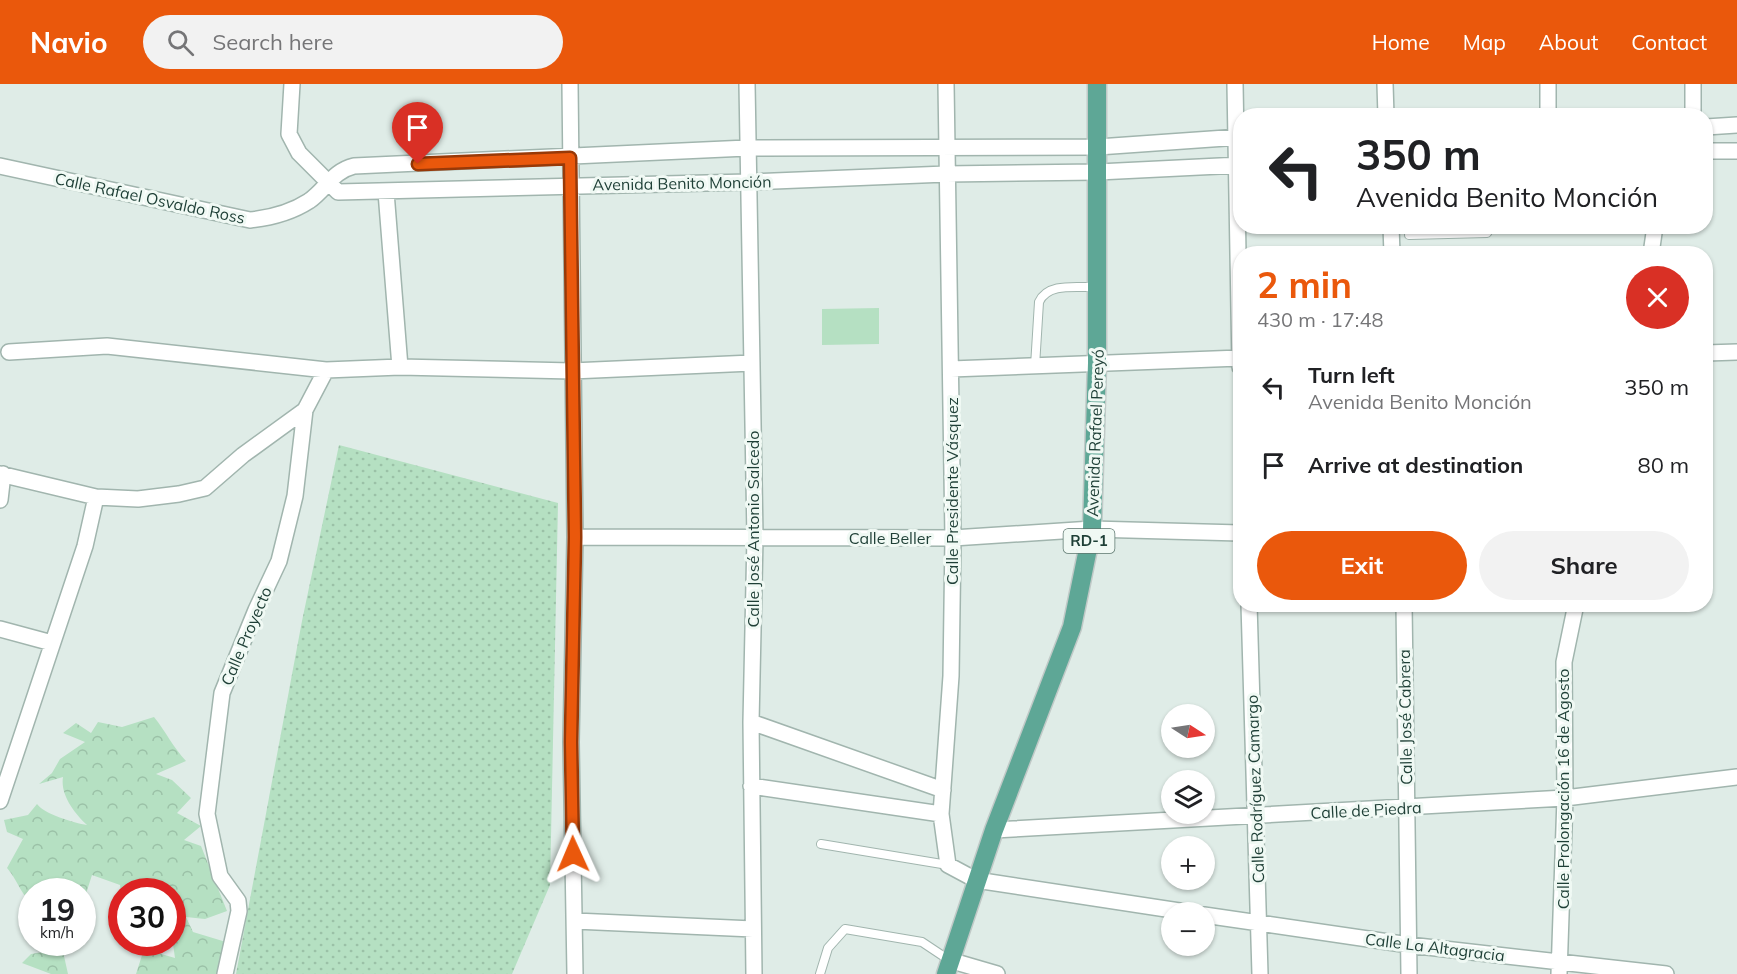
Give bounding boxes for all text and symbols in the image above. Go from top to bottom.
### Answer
search box [143,15,563,69]
text: Navio [30,25,107,60]
icon: search [164,26,197,59]
text: Search here [212,28,333,56]
text: Home [1372,29,1430,55]
text: Map [1463,29,1506,55]
text: About [1539,29,1598,55]
text: Contact [1631,29,1707,55]
pin [392,102,443,164]
icon: arrive [401,111,434,144]
text: 350 m [1356,128,1481,181]
icon: left [1257,132,1335,210]
street label: Calle Rafael Osvaldo Ross [53,168,247,228]
street label: Avenida Benito Monción [592,171,772,195]
text: Avenida Benito Monción [1356,180,1658,214]
text: 2 min [1257,262,1352,307]
button: close [1626,266,1689,329]
text: 430 m · 17:48 [1257,307,1383,332]
street label: Avenida Rafael Pereyó [1082,349,1108,517]
text: Turn left [1308,361,1395,389]
icon: left [1257,371,1290,404]
text: 350 m [1624,373,1689,401]
text: Avenida Benito Monción [1308,389,1532,414]
street label: Calle Presidente Vásquez [942,397,962,585]
street label: Calle José Antonio Salcedo [743,431,763,627]
icon: arrive [1257,449,1290,482]
text: Arrive at destination [1308,451,1523,479]
text: 80 m [1638,451,1689,479]
street label: Calle Beller [849,528,931,548]
road number: RD-1 [1064,529,1114,553]
button: Exit [1257,531,1467,600]
button: Share [1479,531,1689,600]
street label: Calle Proyecto [216,584,276,688]
street label: Calle José Cabrera [1394,649,1416,785]
street label: Calle Prolongación 16 de Agosto [1553,669,1573,909]
street label: Calle Rodríguez Camargo [1242,694,1268,884]
north arrow [1161,704,1215,758]
map controls [1161,704,1215,956]
button: layers [1161,770,1215,824]
street label: Calle de Piedra [1310,797,1422,823]
position arrow [541,822,605,886]
button: + [1161,836,1215,890]
speed limit sign: 30 [108,878,186,956]
text: 19 [39,891,75,929]
button: − [1161,902,1215,956]
text: km/h [40,923,74,942]
street label: Calle La Altagracia [1364,929,1506,965]

